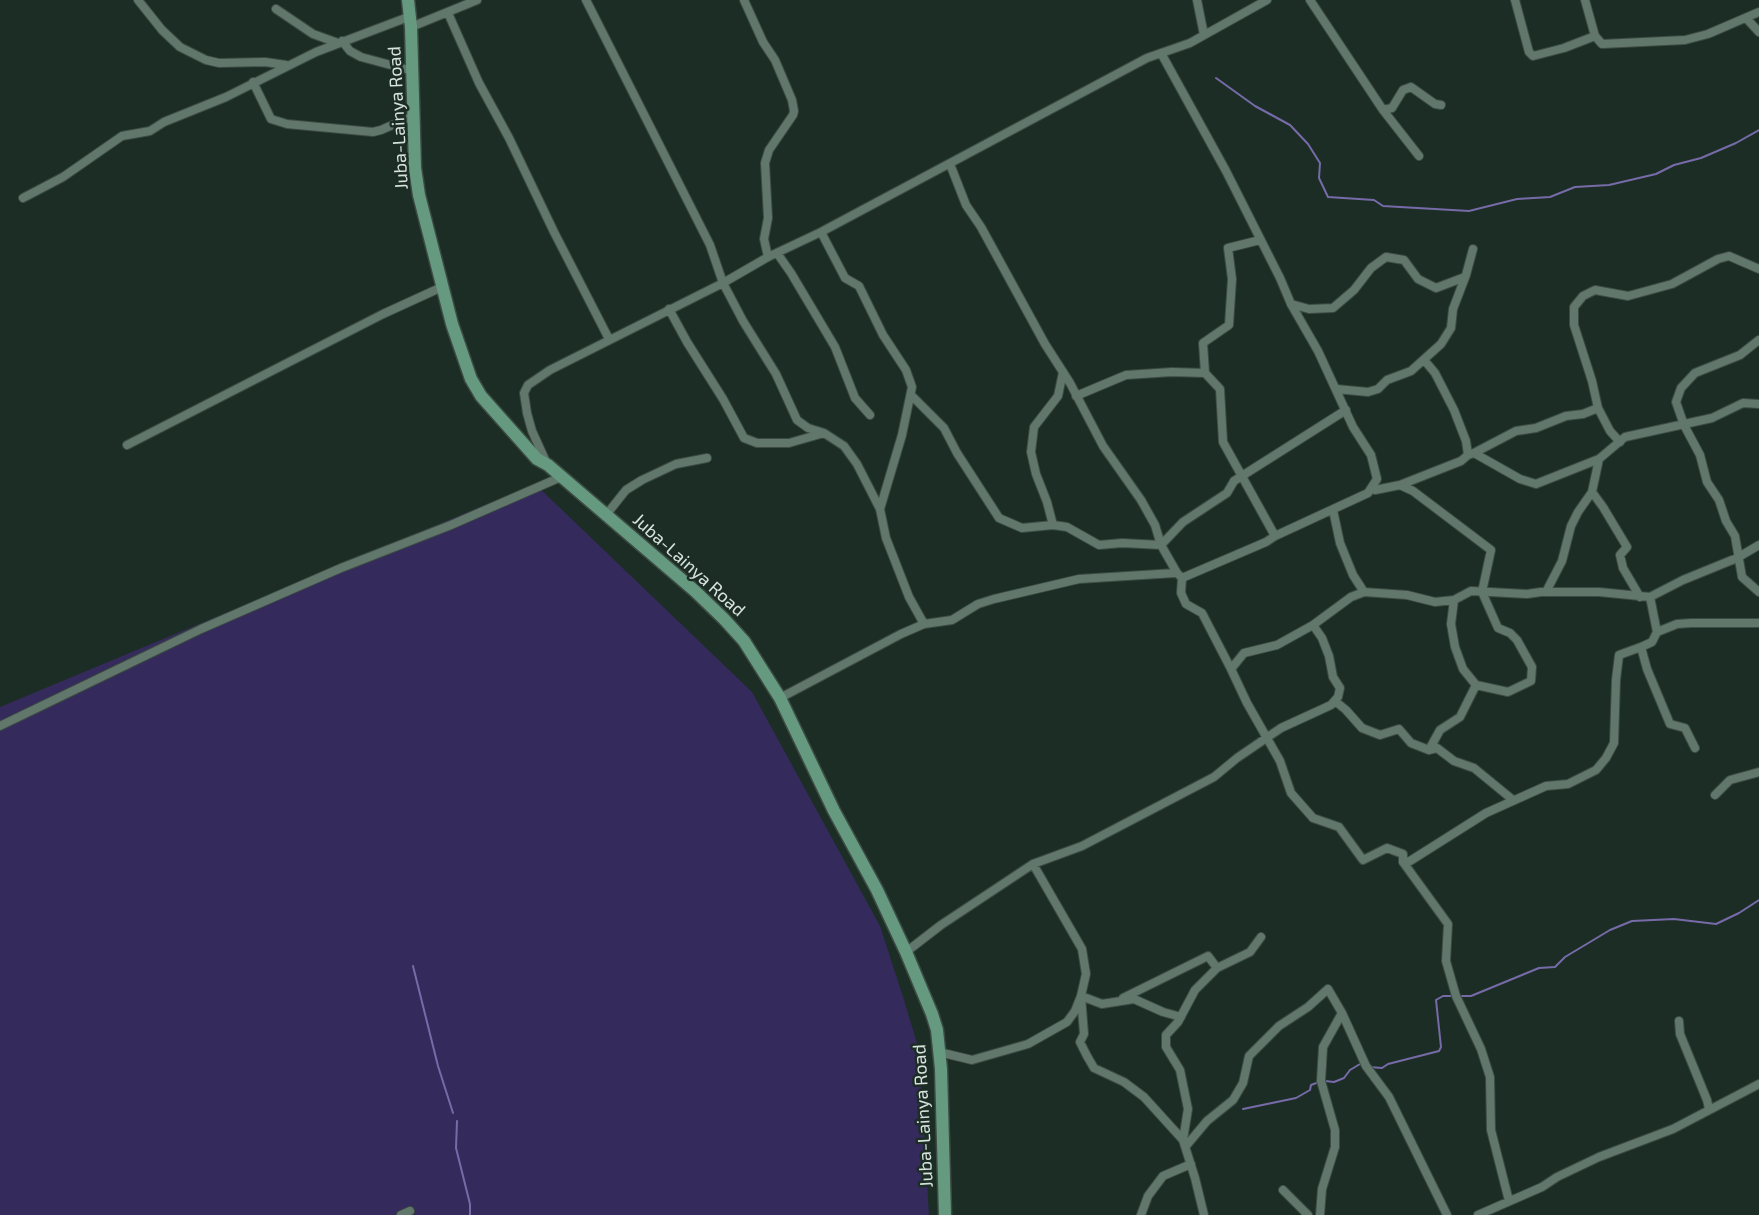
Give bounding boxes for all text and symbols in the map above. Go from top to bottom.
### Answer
street label: Juba-Lainya Road [383,46,413,190]
street label: Juba-Lainya Road [628,509,750,621]
street label: Juba-Lainya Road [908,1044,938,1188]

